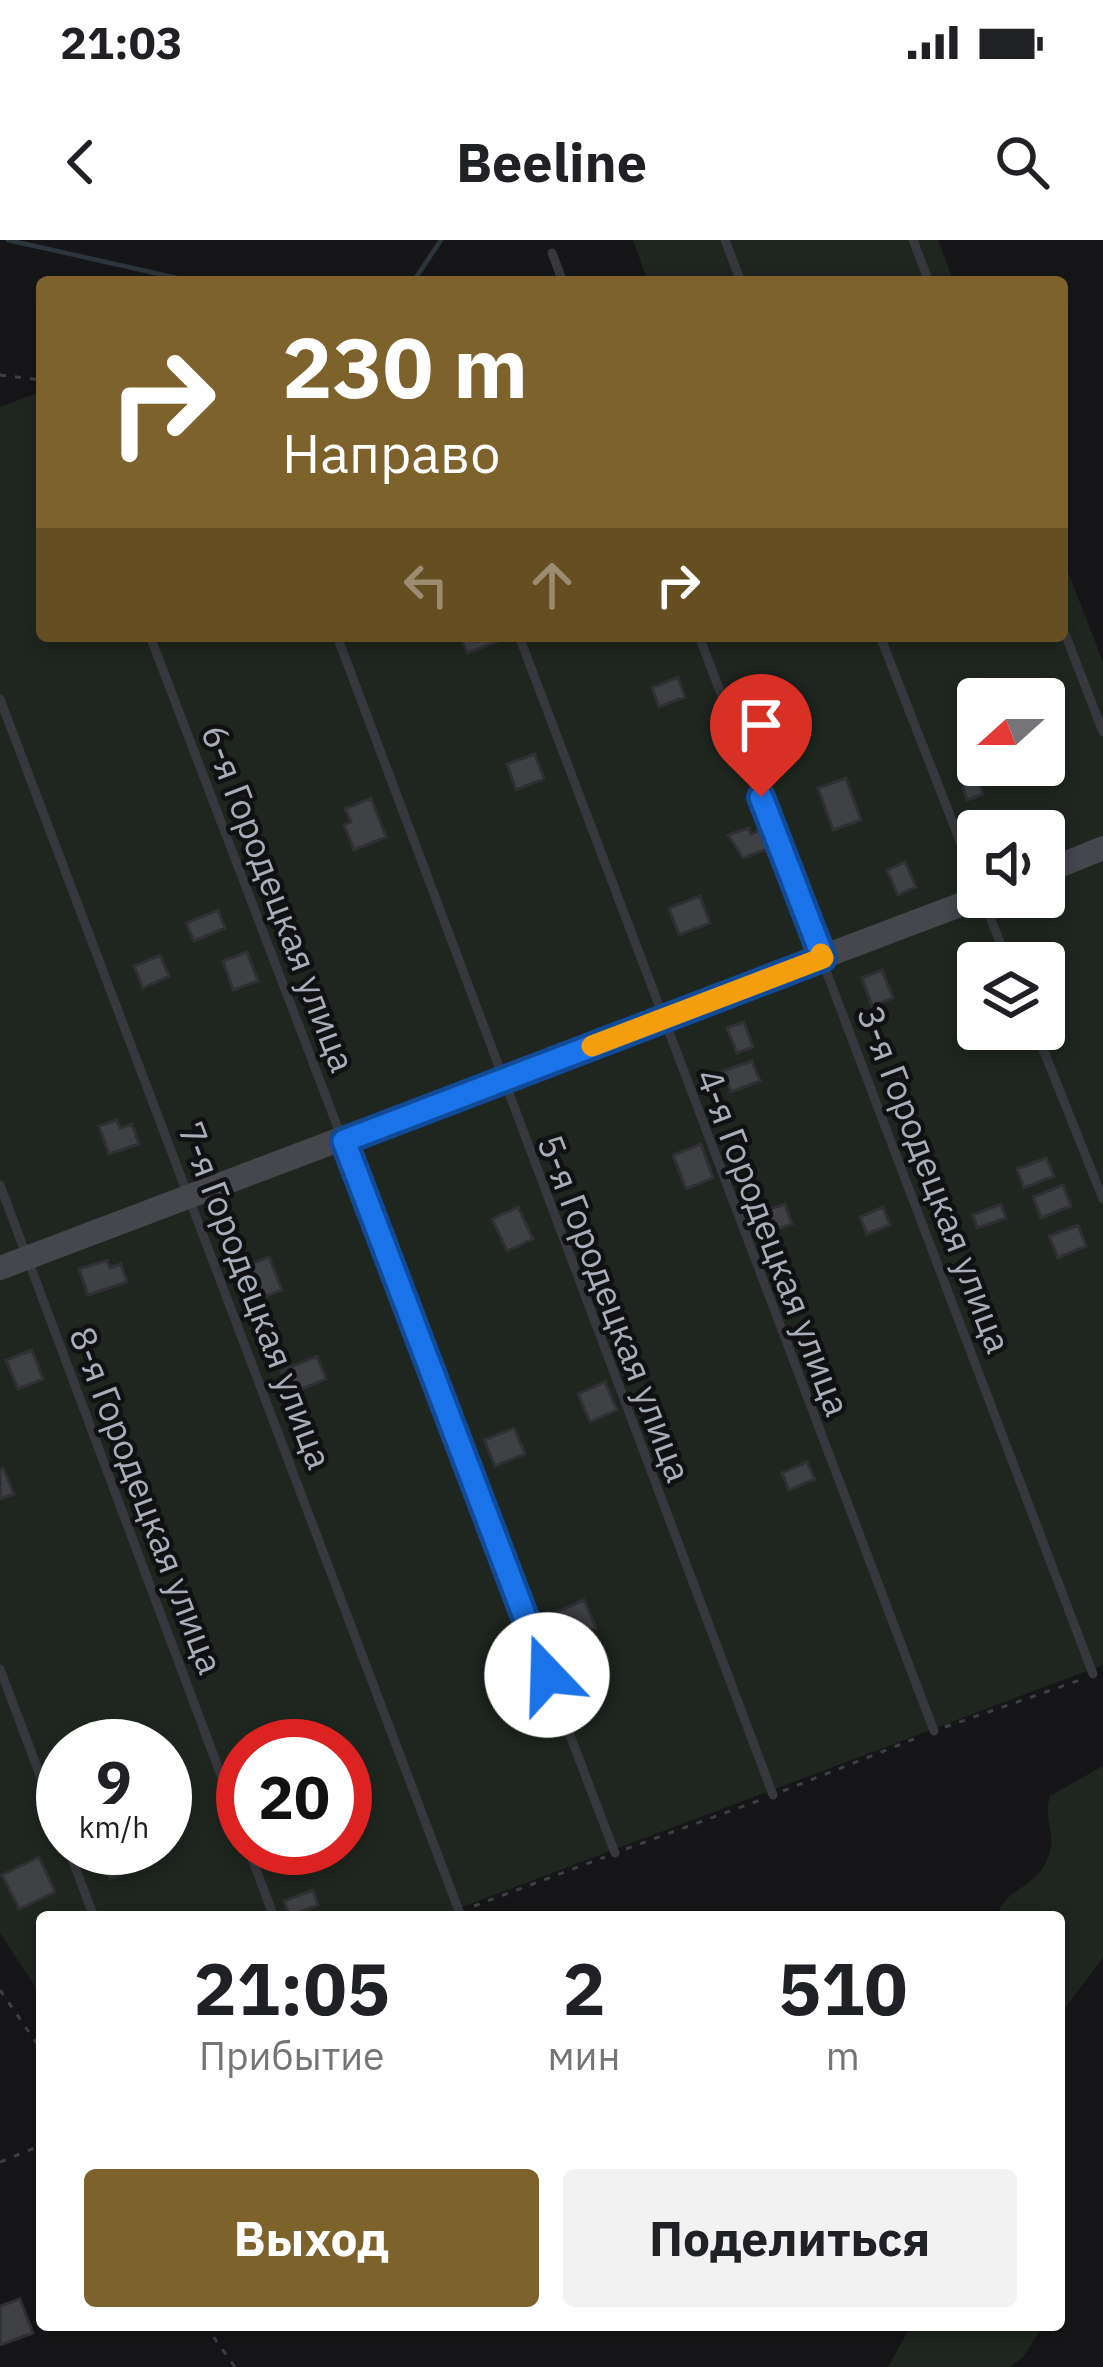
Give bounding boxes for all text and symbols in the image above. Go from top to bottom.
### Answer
text: 21:03 [60,13,183,71]
text: Beeline [456,127,647,197]
icon: back [48,129,114,195]
icon: search [989,129,1055,195]
text: 230 m [282,312,528,421]
icon: right [84,324,240,480]
text: Направо [282,418,500,488]
icon: left [393,552,459,618]
icon: ahead [519,552,585,618]
icon: right [645,552,711,618]
pin [710,674,812,797]
north arrow [957,678,1065,786]
map controls [957,678,1065,1050]
icon: arrive [728,692,794,758]
street label: 6-я Городецкая улица [191,718,367,1078]
button: sound [957,810,1065,918]
button: layers [957,942,1065,1050]
street label: 3-я Городецкая улица [847,999,1023,1359]
street label: 4-я Городецкая улица [686,1062,862,1422]
street label: 7-я Городецкая улица [168,1115,344,1475]
street label: 5-я Городецкая улица [527,1128,703,1488]
street label: 8-я Городецкая улица [59,1320,235,1680]
position arrow [484,1612,610,1738]
speed limit sign: 20 [216,1719,372,1875]
text: 9 [96,1742,132,1821]
text: km/h [79,1807,149,1846]
text: 21:05 [193,1941,390,2035]
text: 2 [562,1941,606,2035]
text: 510 [778,1941,908,2035]
text: Прибытие [199,2030,385,2081]
text: мин [547,2030,620,2081]
text: m [826,2030,860,2081]
button: Выход [84,2169,539,2307]
button: Поделиться [563,2169,1017,2307]

